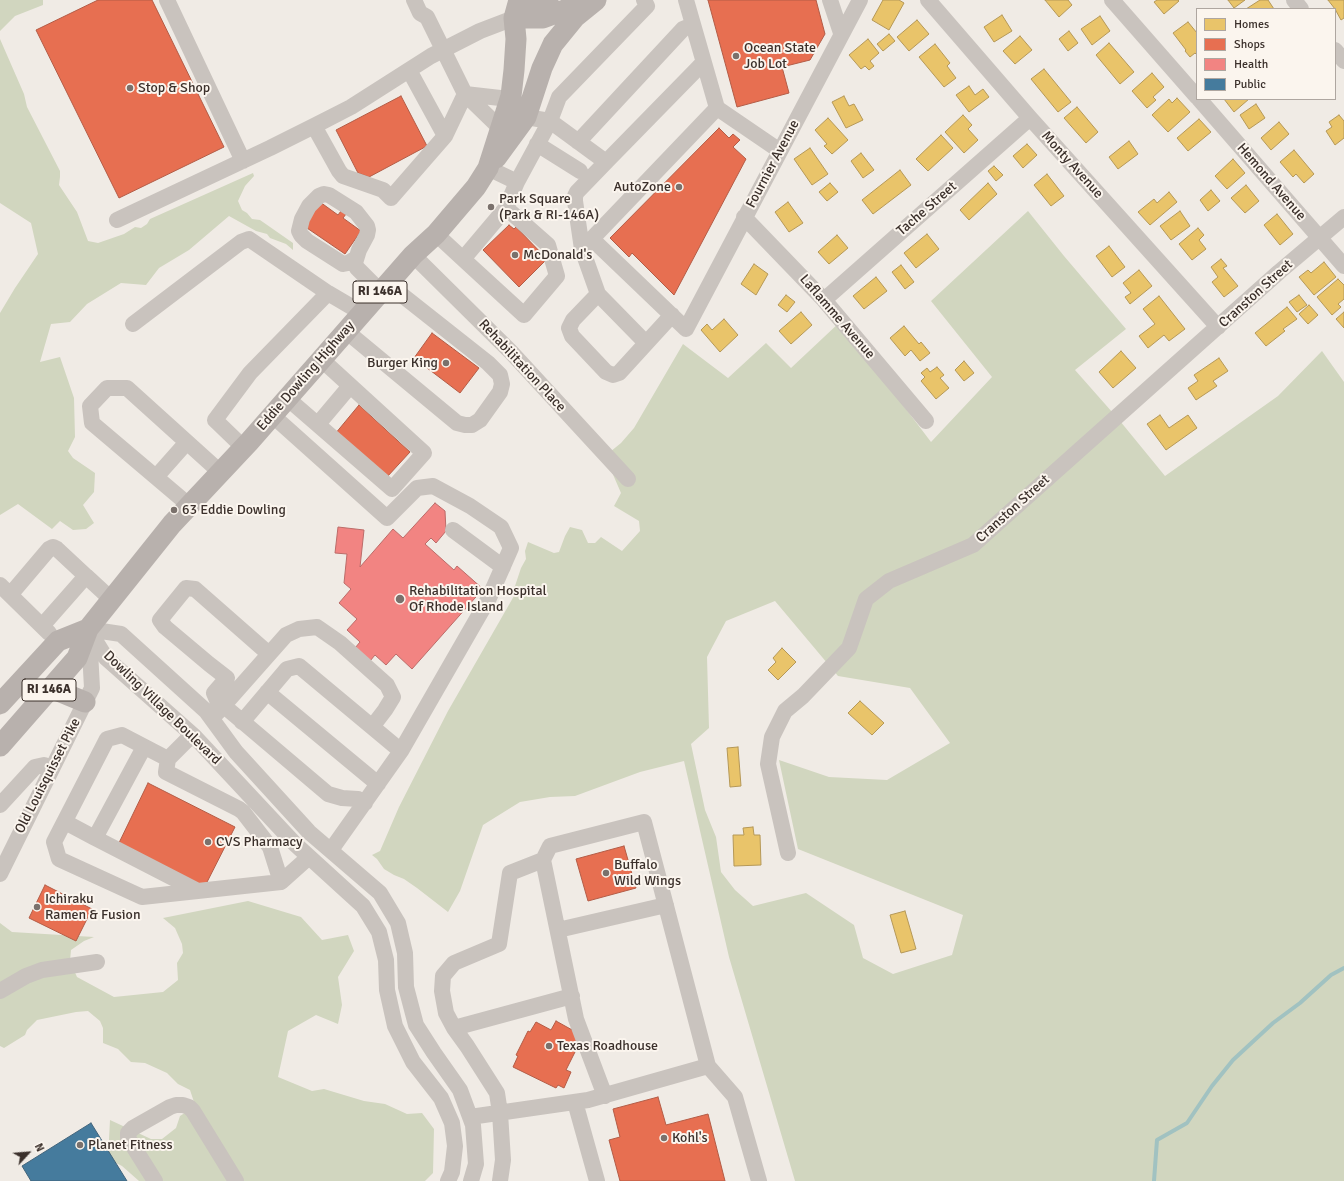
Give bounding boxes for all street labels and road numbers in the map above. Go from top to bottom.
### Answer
street label: Fournier Avenue [743,117,803,211]
street label: Monty Avenue [1037,128,1107,202]
street label: Hemond Avenue [1233,140,1309,224]
street label: Tache Street [894,178,960,240]
street label: Cranston Street [1216,256,1296,332]
street label: Laflamme Avenue [796,271,878,363]
road number: RI 146A [353,281,407,303]
street label: Rehabilitation Place [475,316,569,416]
street label: Eddie Dowling Highway [254,318,358,434]
street label: Cranston Street [973,471,1053,547]
street label: Dowling Village Boulevard [100,647,224,769]
road number: RI 146A [22,679,76,701]
street label: Old Louisquisset Pike [12,716,84,836]

